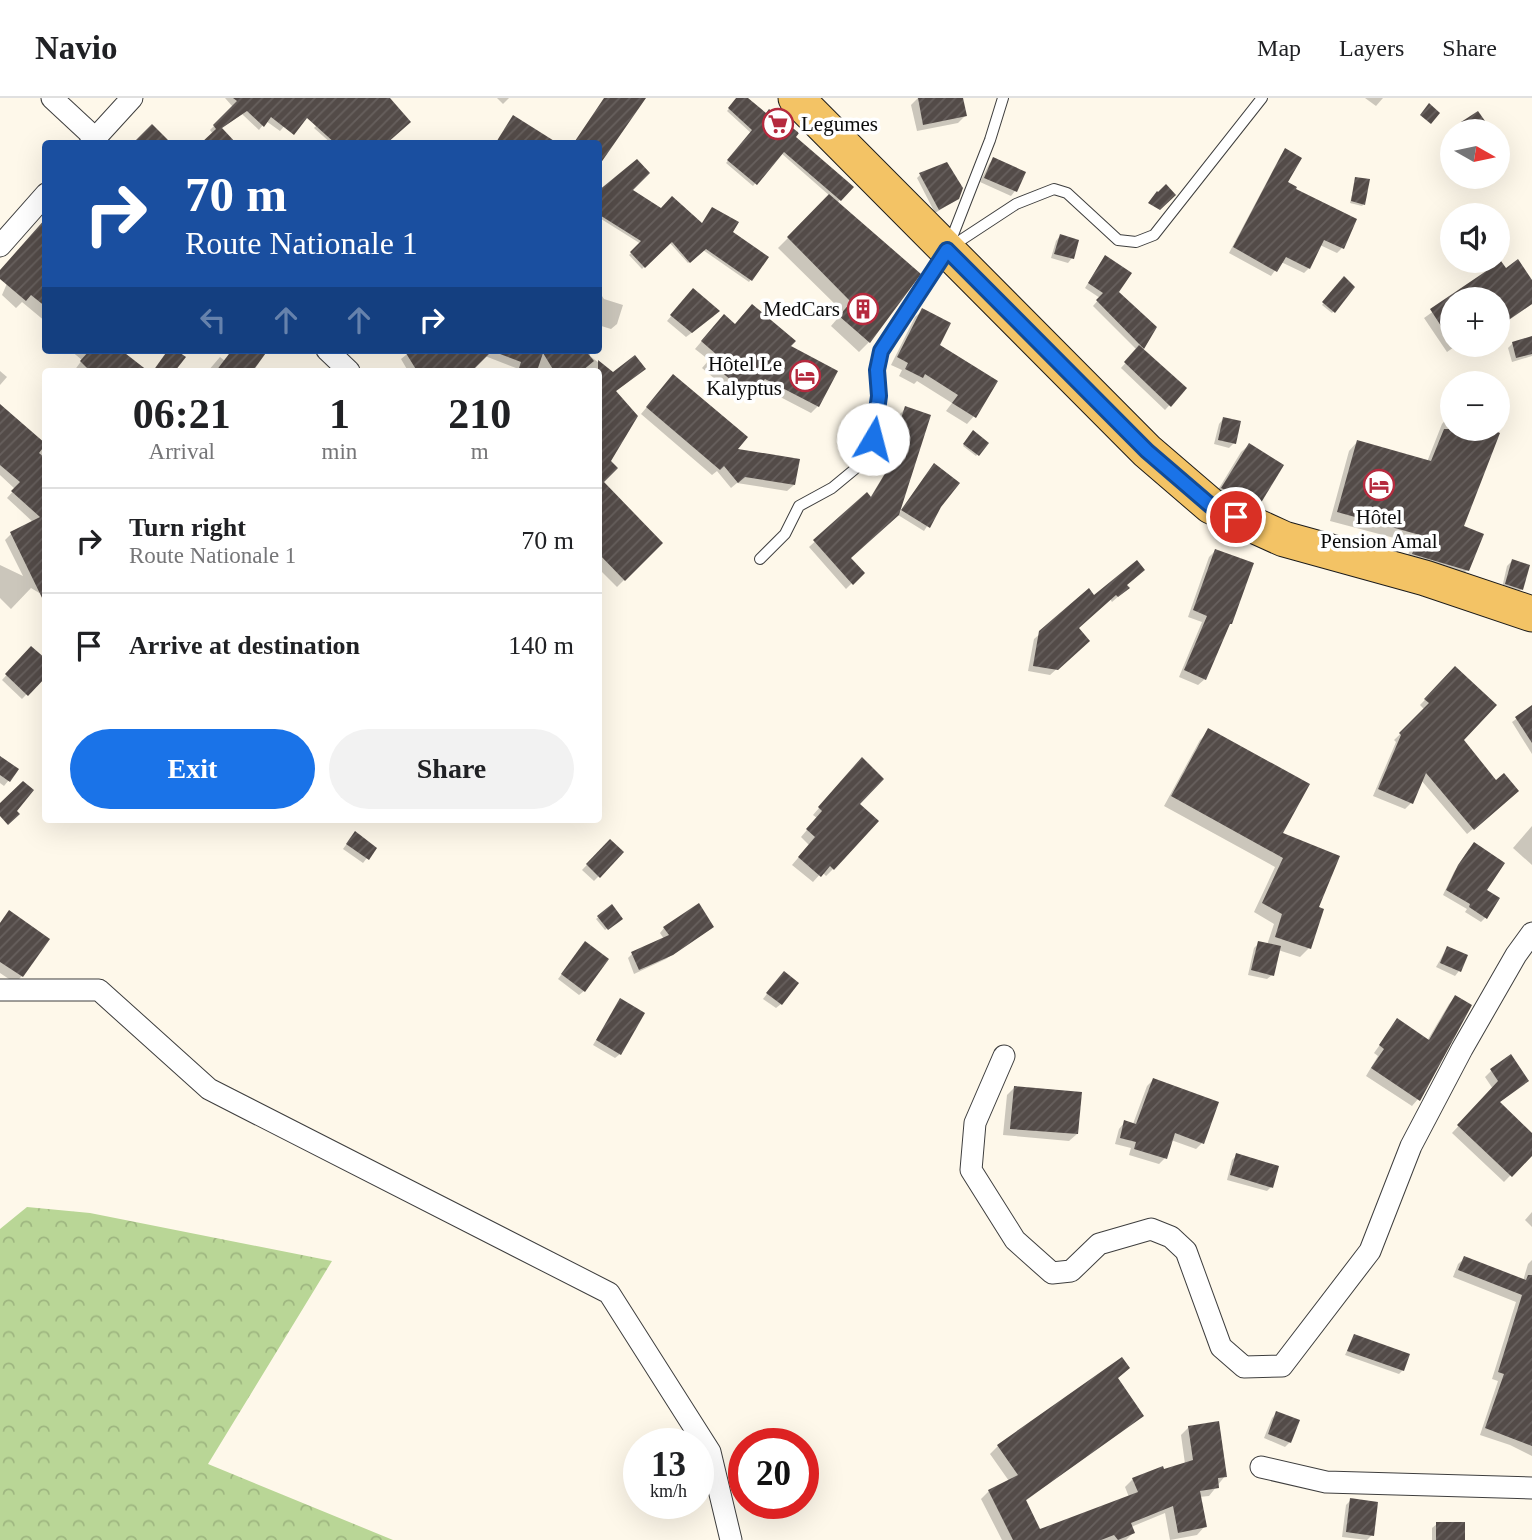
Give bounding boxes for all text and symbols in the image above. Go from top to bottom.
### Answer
text: Navio [35,30,118,66]
text: Map [1257,35,1301,61]
text: Layers [1339,35,1404,61]
text: Share [1442,35,1497,61]
supermarket icon: Legumes [761,107,795,141]
place label: Legumes [801,112,878,136]
north arrow [1440,119,1510,189]
map controls [1440,119,1510,441]
text: 70 m [185,167,287,222]
icon: right [70,168,161,259]
button: sound [1440,203,1510,273]
text: Route Nationale 1 [185,225,418,261]
button: + [1440,287,1510,357]
building icon: MedCars [846,292,880,326]
place label: MedCars [763,297,840,321]
icon: left [194,301,232,339]
icon: ahead [267,301,305,339]
icon: ahead [340,301,378,339]
icon: right [413,301,451,339]
place label: Hôtel Le Kalyptus [706,352,782,400]
hotel icon: Hôtel Le Kalyptus [788,359,822,393]
button: − [1440,371,1510,441]
text: 06:21 [133,391,231,437]
text: 1 [329,391,350,437]
text: 210 [448,391,511,437]
position arrow [836,402,910,476]
text: Arrival [149,439,215,464]
text: min [322,439,357,464]
text: m [471,439,489,464]
hotel icon: Hôtel Pension Amal [1362,468,1396,502]
pin [1206,487,1266,547]
icon: arrive [1217,498,1255,536]
place label: Hôtel Pension Amal [1320,505,1438,553]
text: Turn right [129,513,246,542]
icon: right [70,522,108,560]
text: 70 m [521,526,574,555]
text: Route Nationale 1 [129,543,296,568]
icon: arrive [70,627,108,665]
text: Arrive at destination [129,631,360,660]
text: 140 m [508,631,574,660]
button: Exit [70,729,315,809]
button: Share [329,729,574,809]
speed limit sign: 20 [728,1428,819,1519]
text: 13 [651,1445,686,1484]
text: km/h [650,1481,687,1501]

